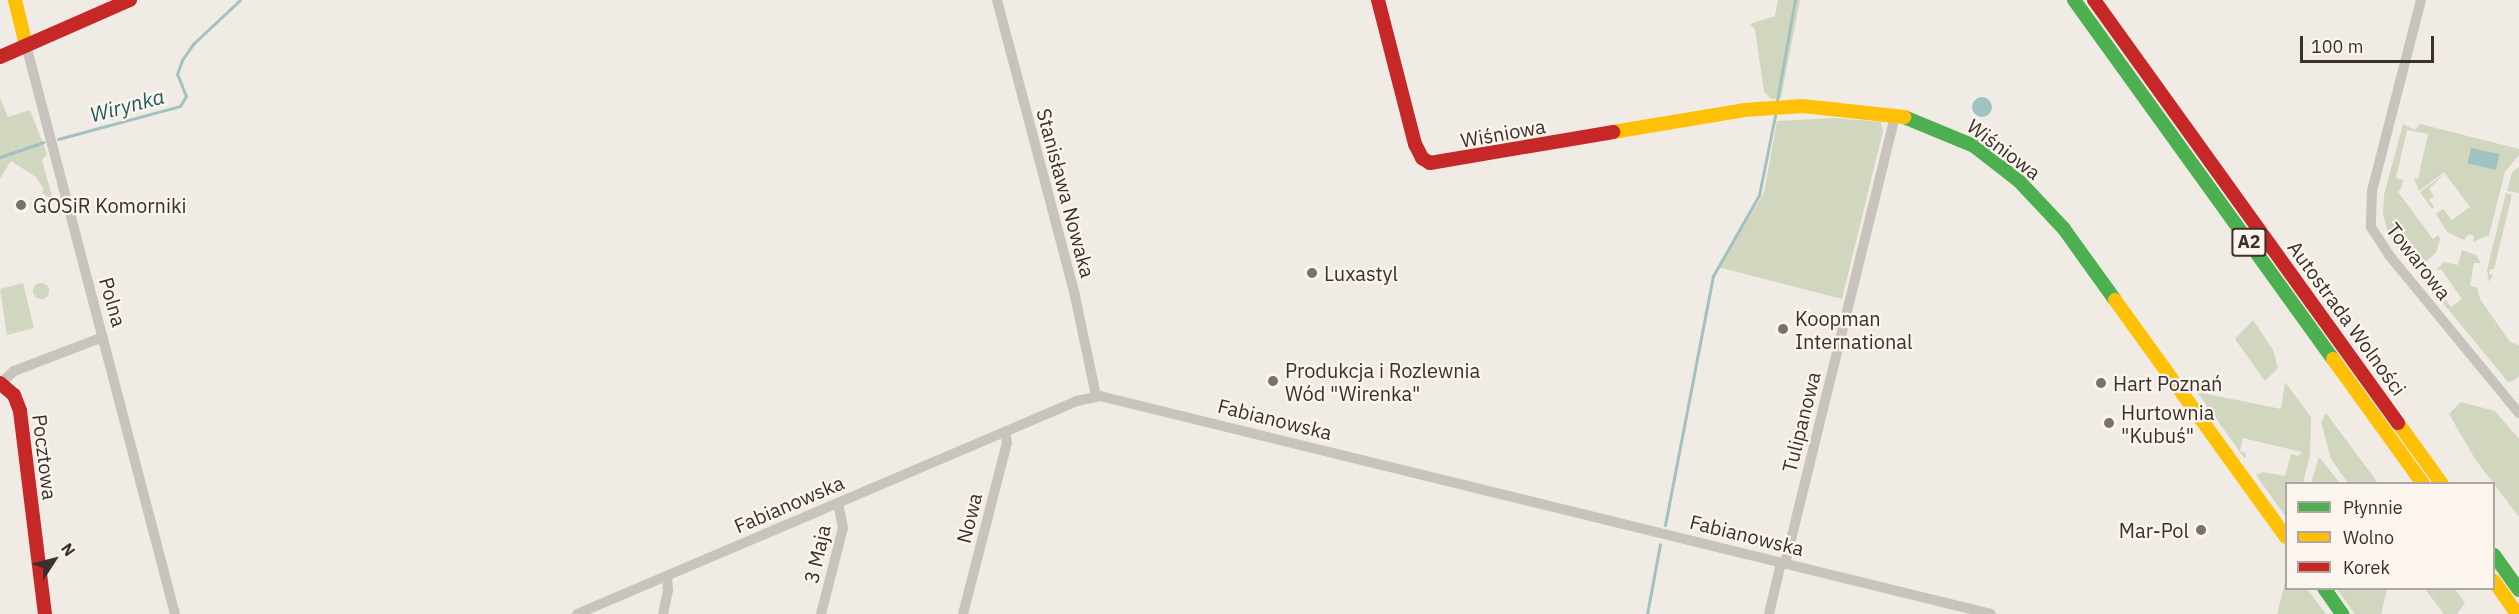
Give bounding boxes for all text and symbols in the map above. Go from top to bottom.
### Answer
scale bar [2303,24,2436,62]
text: 100 m [2311,35,2363,58]
water label: Wirynka [87,83,167,127]
street label: Stanisława Nowaka [1032,106,1100,280]
street label: Wiśniowa [1459,114,1547,152]
street label: Wiśniowa [1962,114,2046,184]
place label: GOSiR Komorniki [33,193,186,217]
marker: GOSiR Komorniki [14,198,28,212]
street label: Towarowa [2381,218,2457,304]
road number: A2 [2231,227,2267,257]
street label: Autostrada Wolności [2283,236,2411,400]
place label: Luxastyl [1324,261,1398,285]
marker: Luxastyl [1305,266,1319,280]
street label: Polna [95,274,131,330]
place label: Koopman International [1795,306,1912,353]
marker: Koopman International [1776,322,1790,336]
place label: Produkcja i Rozlewnia Wód "Wirenka" [1285,358,1480,405]
street label: Tulipanowa [1777,369,1825,475]
place label: Hart Poznań [2113,371,2222,395]
marker: Produkcja i Rozlewnia Wód "Wirenka" [1266,374,1280,388]
marker: Hart Poznań [2094,376,2108,390]
street label: Fabianowska [1215,393,1335,445]
place label: Hurtownia "Kubuś" [2121,400,2214,447]
street label: Pocztowa [28,413,62,501]
marker: Hurtownia "Kubuś" [2102,416,2116,430]
street label: Fabianowska [730,470,848,538]
legend [2285,482,2495,590]
street label: Nowa [951,490,987,546]
text: Płynnie [2343,496,2403,519]
street label: Fabianowska [1687,509,1807,561]
place label: Mar-Pol [2119,518,2189,542]
street label: 3 Maja [799,522,835,586]
marker: Mar-Pol [2194,523,2208,537]
text: Wolno [2343,526,2394,549]
north arrow [24,530,84,590]
text: N [57,539,80,560]
text: Korek [2343,556,2390,579]

